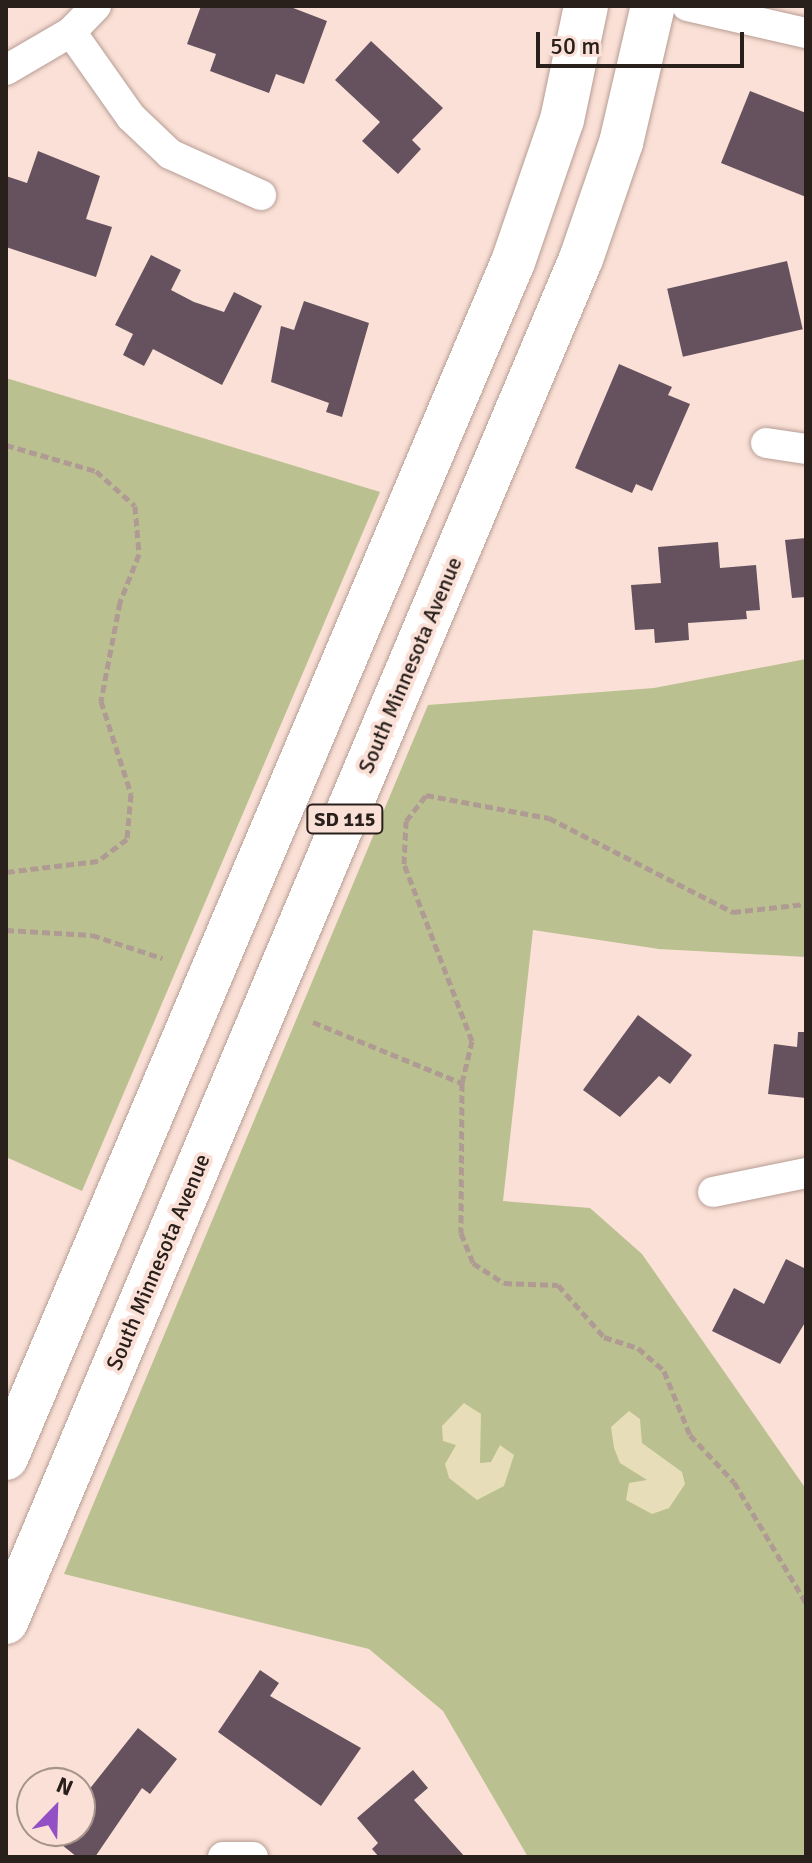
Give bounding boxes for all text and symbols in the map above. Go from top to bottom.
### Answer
scale bar [540,16,748,66]
text: 50 m [550,31,600,61]
street label: South Minnesota Avenue [352,553,468,777]
road number: SD 115 [305,803,385,835]
street label: South Minnesota Avenue [100,1150,216,1374]
north arrow [16,1767,96,1847]
text: N [52,1771,77,1802]

